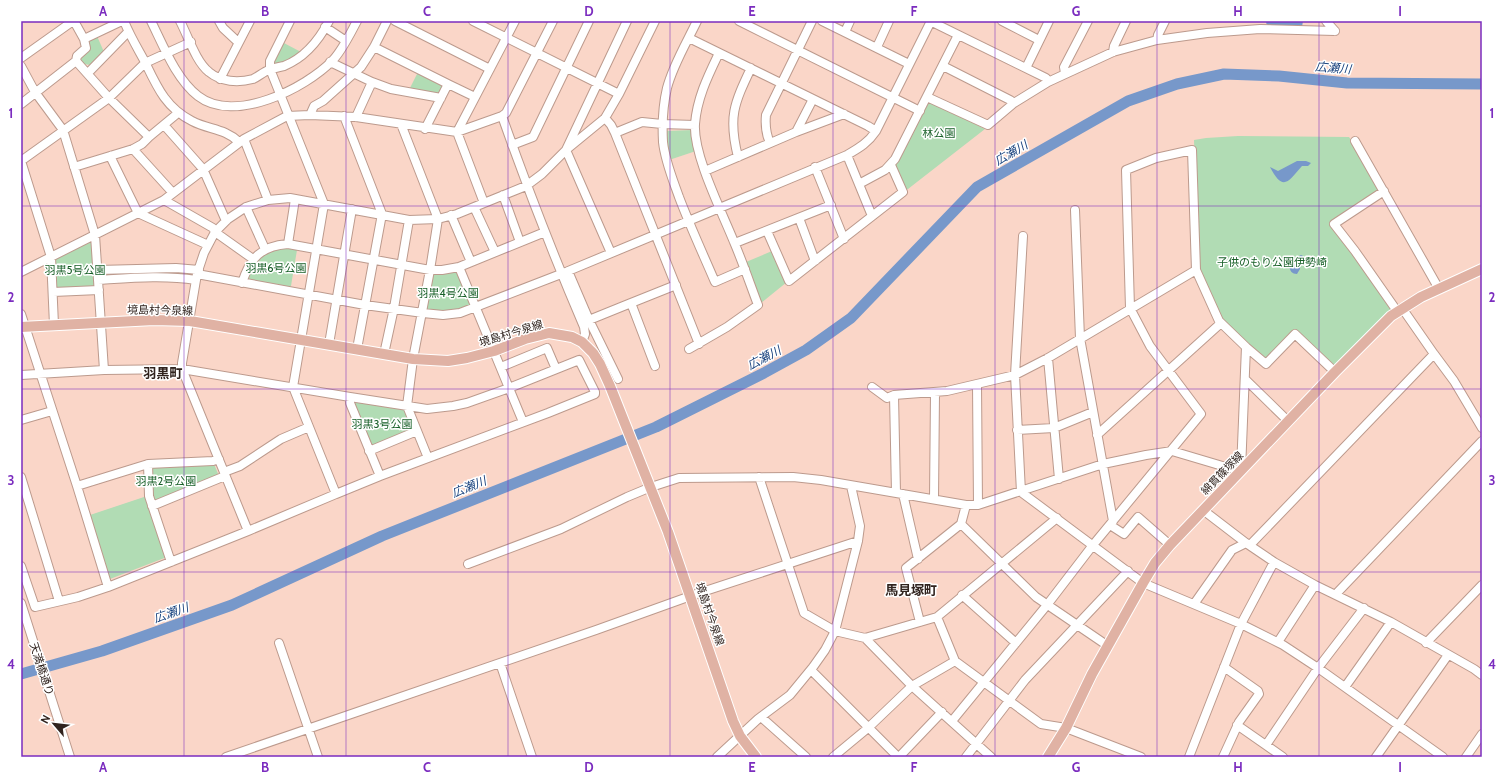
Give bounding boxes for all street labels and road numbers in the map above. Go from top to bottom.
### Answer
street label: 境島村今泉線 [127,302,193,318]
street label: 境島村今泉線 [477,317,545,349]
street label: 綿貫篠塚線 [1198,448,1246,498]
street label: 境島村今泉線 [693,581,727,647]
street label: 天満橋通り [27,641,57,697]

